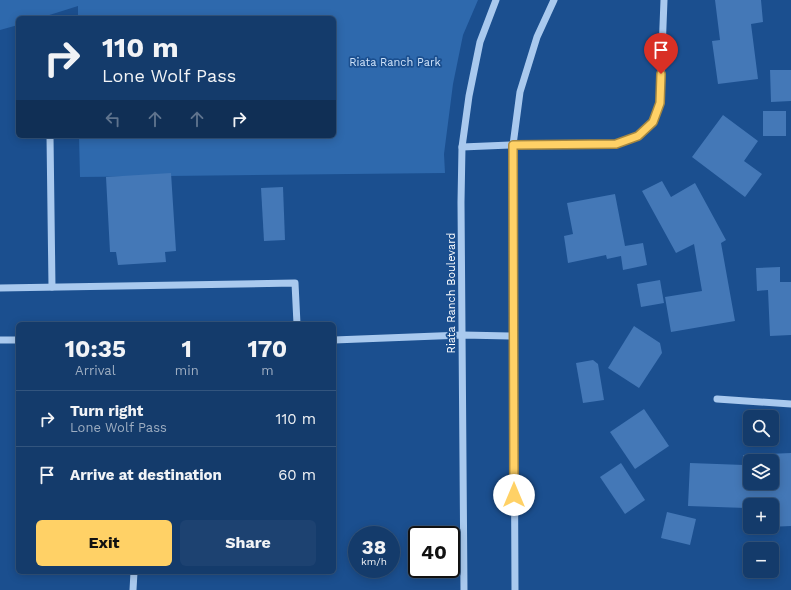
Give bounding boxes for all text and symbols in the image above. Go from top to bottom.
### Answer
text: 110 m [102,31,179,64]
icon: right [36,32,88,84]
pin [644,33,678,74]
icon: arrive [650,39,672,61]
park label: Riata Ranch Park [349,56,441,69]
text: Lone Wolf Pass [102,65,236,86]
icon: left [102,108,124,130]
icon: ahead [144,108,166,130]
icon: ahead [186,108,208,130]
icon: right [228,108,250,130]
street label: Riata Ranch Boulevard [445,233,458,353]
text: 10:35 [65,335,126,363]
text: 1 [182,335,192,363]
text: 170 [247,335,287,363]
text: Arrival [75,363,116,378]
text: min [175,363,199,378]
text: m [261,363,274,378]
text: Turn right [70,402,143,420]
icon: right [36,408,58,430]
text: 110 m [276,410,316,428]
map controls [743,410,779,578]
button: search [743,410,779,446]
text: Lone Wolf Pass [70,420,167,435]
button: layers [743,454,779,490]
icon: arrive [36,464,58,486]
text: Arrive at destination [70,466,222,484]
text: 60 m [278,466,316,484]
position arrow [493,474,535,516]
button: + [743,498,779,534]
button: Exit [36,520,172,566]
button: Share [180,520,316,566]
speed limit sign: 40 [408,526,460,578]
text: 38 [362,535,386,559]
button: − [743,542,779,578]
text: km/h [361,556,387,567]

